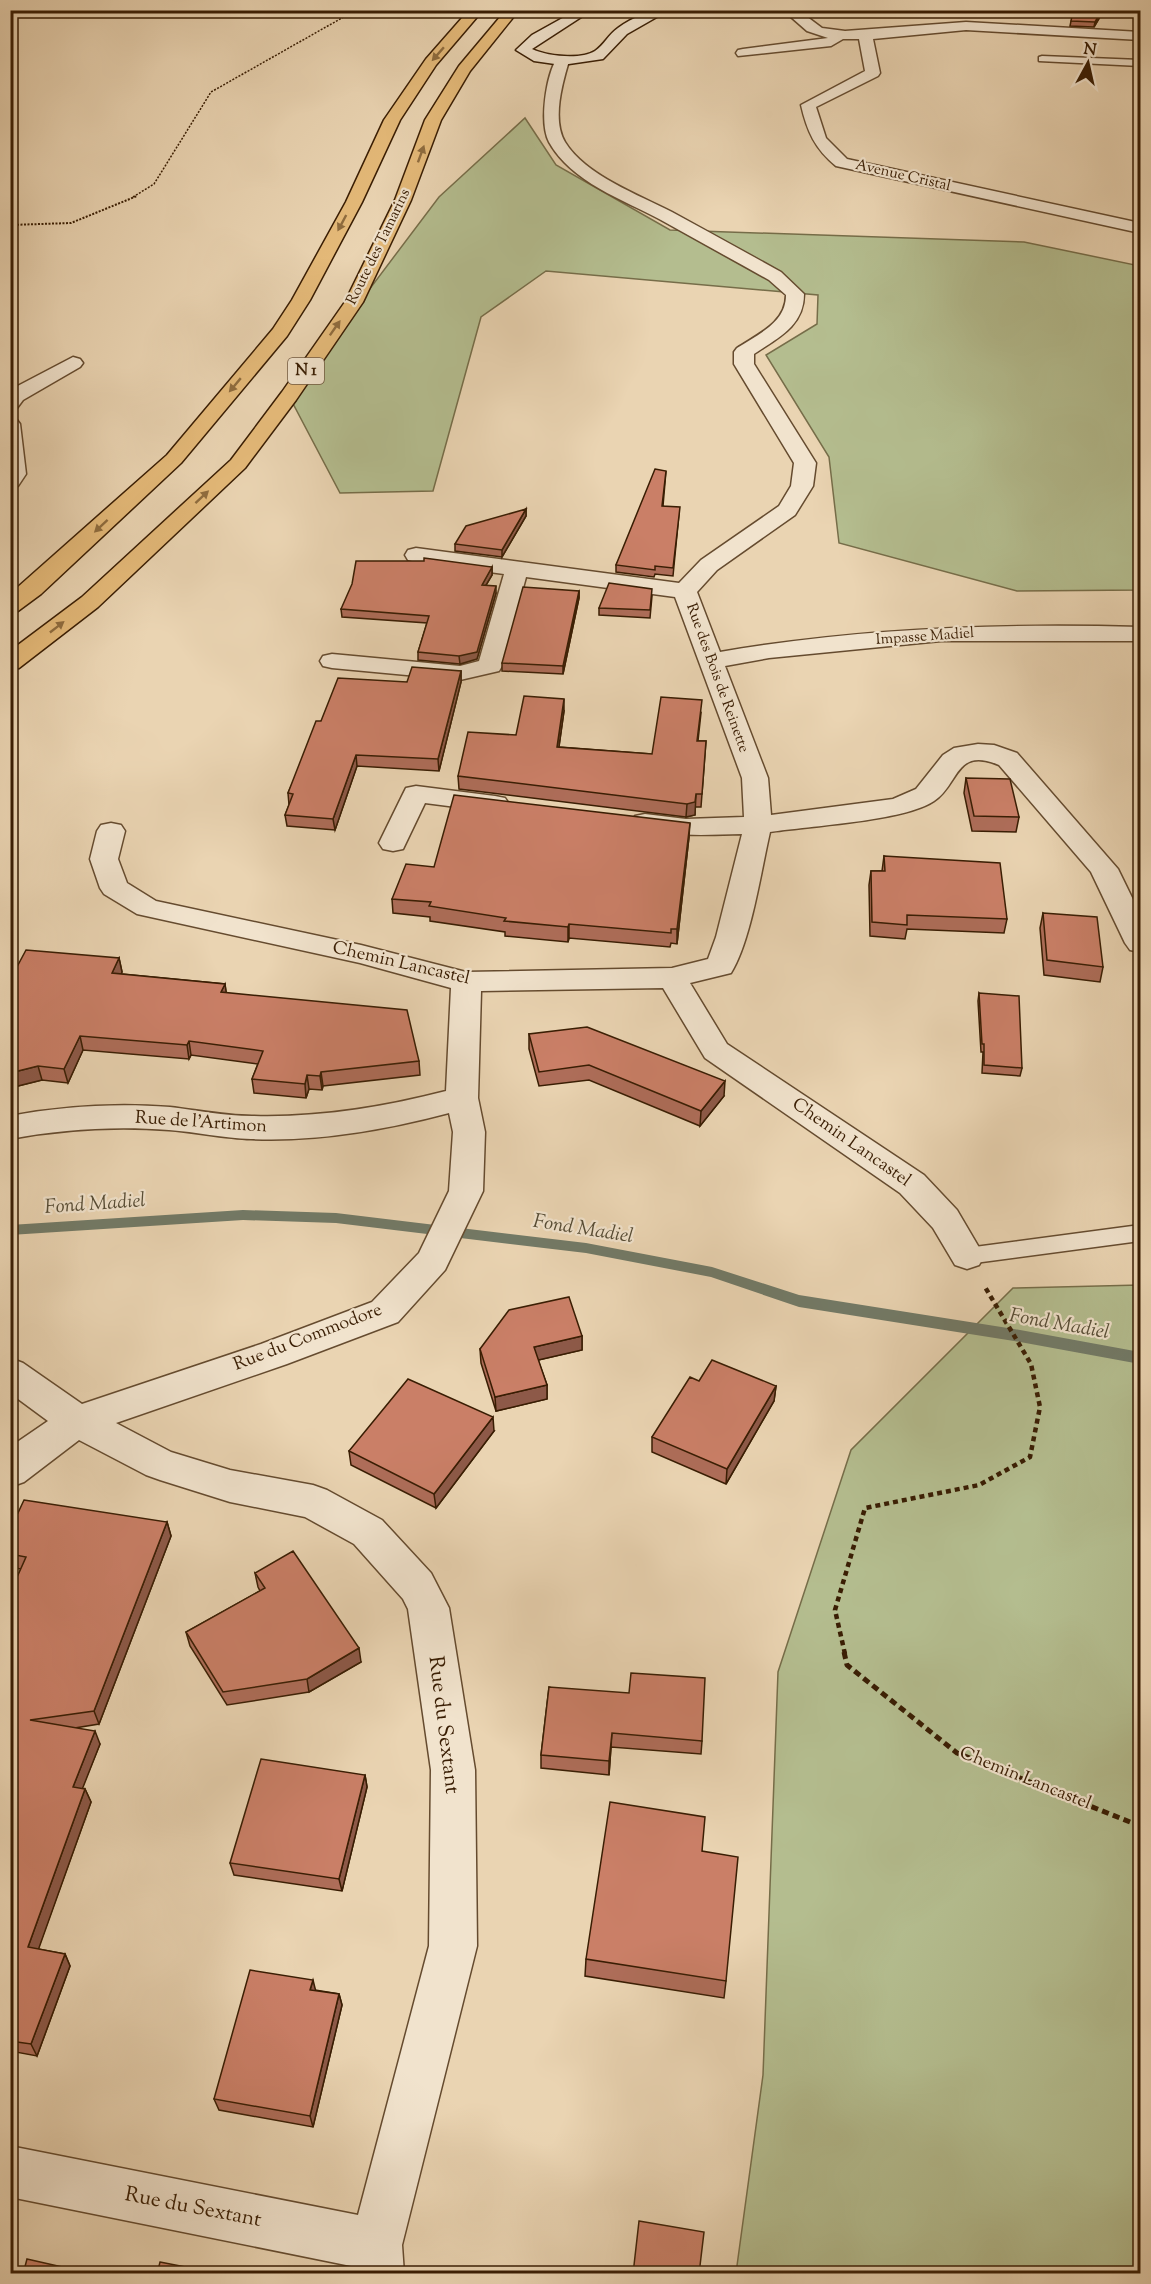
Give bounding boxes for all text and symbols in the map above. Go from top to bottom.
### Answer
north arrow [1058,33,1118,93]
text: N [1082,38,1098,63]
one-way arrow [432,46,445,61]
one-way arrow [416,145,426,163]
street label: Avenue Cristal [853,155,953,197]
street label: Route des Tamarins [342,185,416,309]
one-way arrow [337,215,347,232]
one-way arrow [329,321,341,337]
road number: N 1 [288,358,324,384]
one-way arrow [229,377,242,393]
one-way arrow [194,491,209,504]
one-way arrow [94,519,109,532]
street label: Rue des Bois de Reinette [680,600,754,756]
one-way arrow [49,622,64,634]
street label: Impasse Madiel [875,623,975,651]
street label: Chemin Lancastel [330,936,472,992]
street label: Chemin Lancastel [786,1092,916,1194]
street label: Rue de l'Artimon [134,1105,268,1141]
water label: Fond Madiel [44,1187,146,1223]
water label: Fond Madiel [531,1208,635,1252]
street label: Rue du Commodore [230,1298,386,1378]
water label: Fond Madiel [1007,1302,1111,1348]
street label: Rue du Sextant [420,1654,466,1796]
street label: Chemin Lancastel [955,1741,1095,1817]
street label: Rue du Sextant [122,2180,264,2236]

